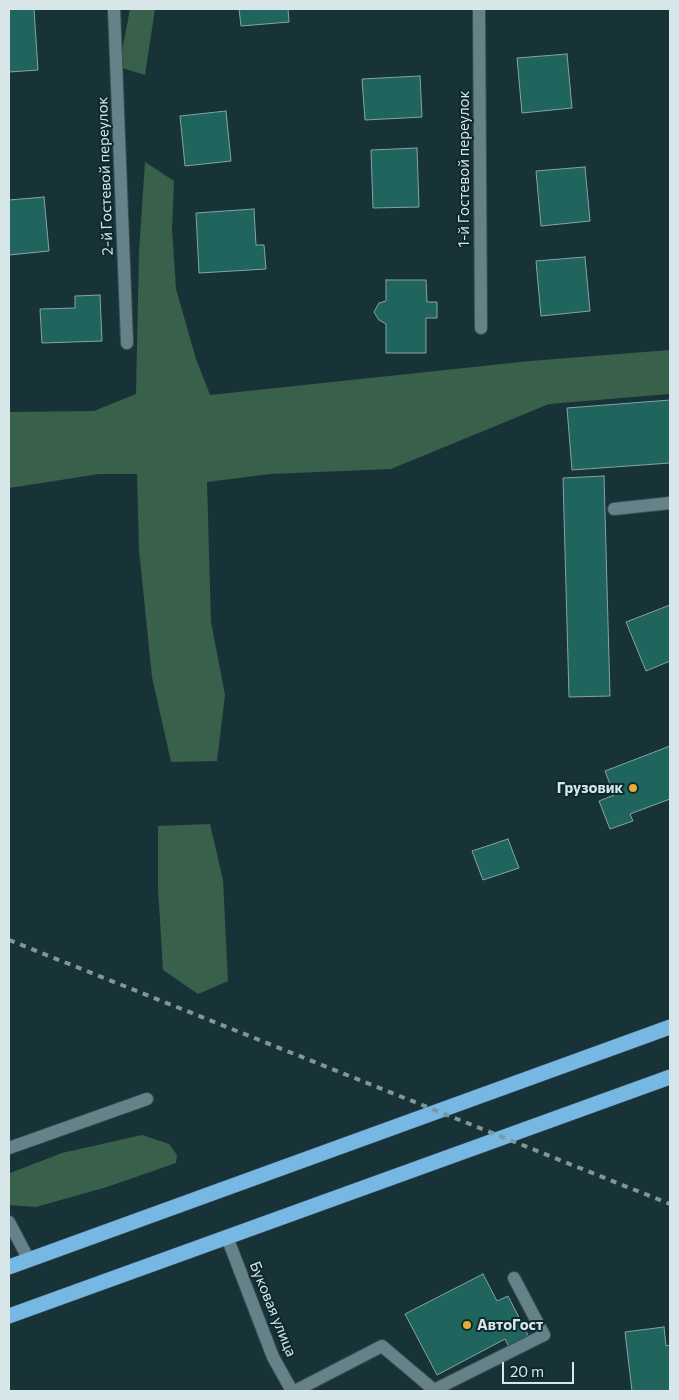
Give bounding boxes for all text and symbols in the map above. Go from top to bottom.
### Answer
street label: 1-й Гостевой переулок [455,90,473,248]
street label: 2-й Гостевой переулок [93,96,117,256]
place label: Грузовик [557,779,623,797]
marker: Грузовик [627,782,639,794]
street label: Буковая улица [246,1259,300,1359]
place label: АвтоГост [477,1316,543,1334]
marker: АвтоГост [461,1319,473,1331]
scale bar [504,1352,576,1384]
text: 20 m [510,1362,544,1380]

